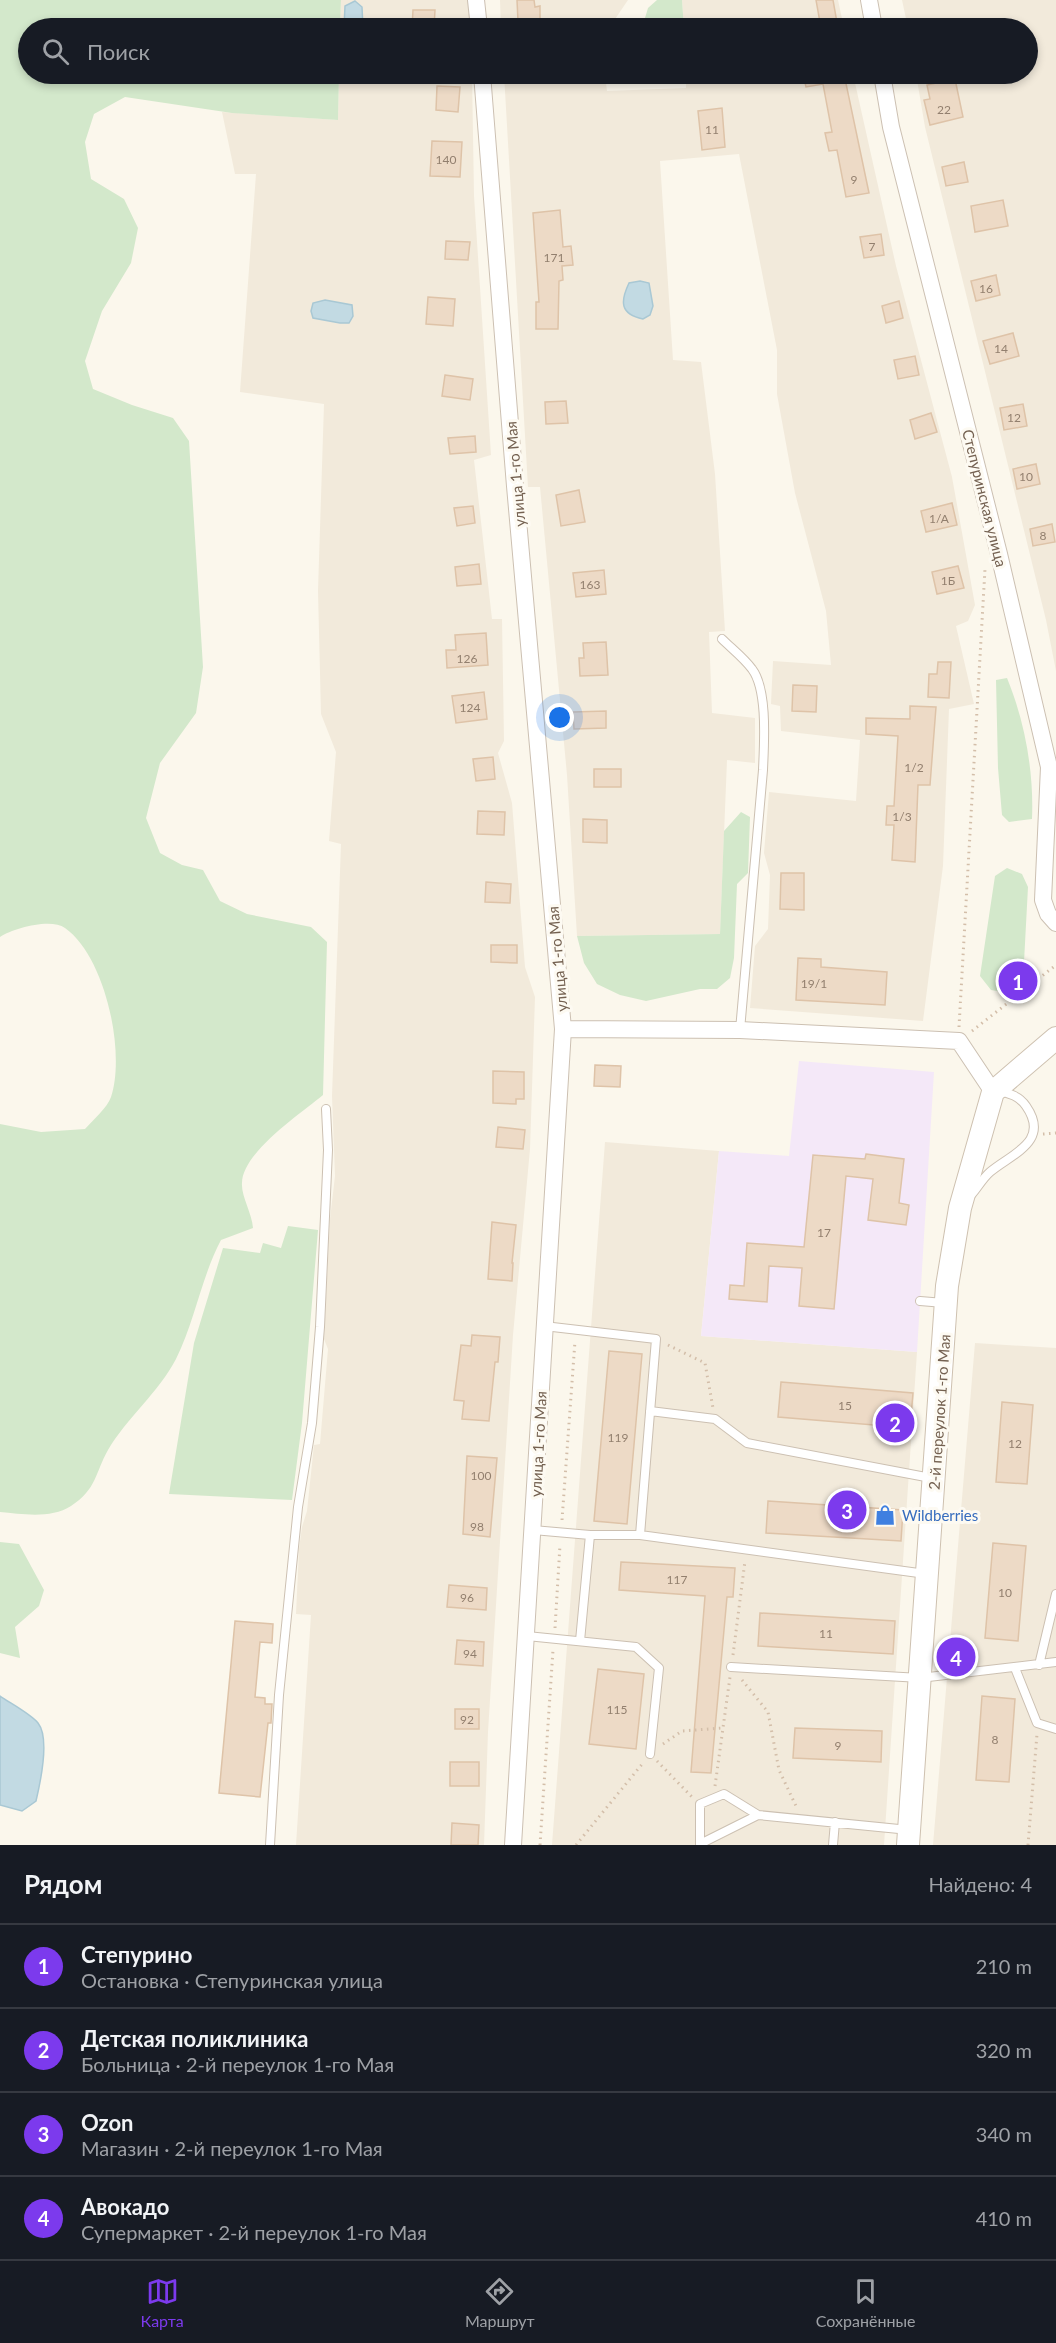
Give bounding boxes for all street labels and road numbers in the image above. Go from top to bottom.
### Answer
street label: улица 1-го Мая [501,421,529,527]
street label: Степуринская улица [959,427,1011,569]
street label: улица 1-го Мая [543,906,571,1012]
street label: 2-й переулок 1-го Мая [925,1333,953,1491]
street label: улица 1-го Мая [526,1391,550,1497]

